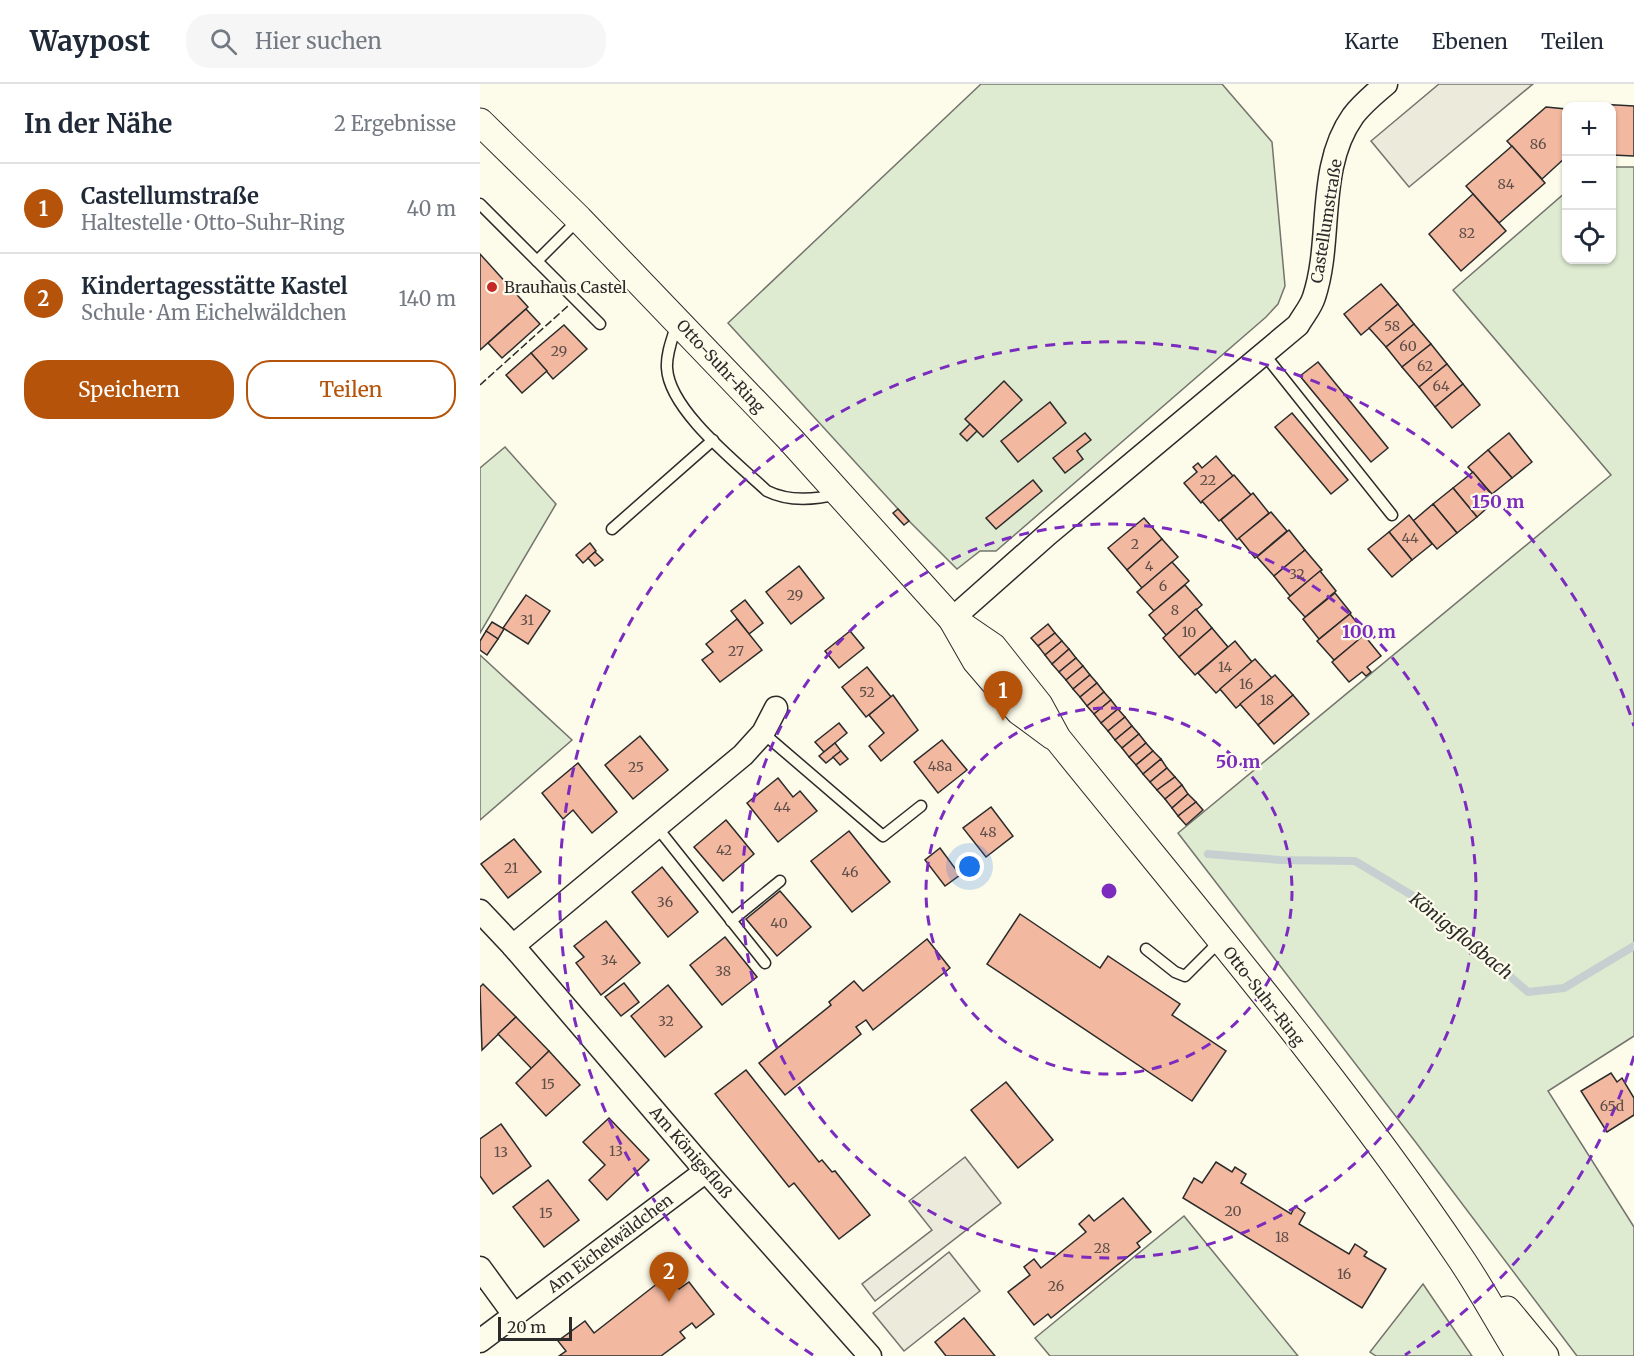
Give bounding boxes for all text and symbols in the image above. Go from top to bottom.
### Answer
search box [186,14,606,68]
text: Waypost [30,23,150,59]
icon: search [207,25,240,58]
text: Hier suchen [255,27,382,55]
text: Karte [1344,28,1399,55]
text: Ebenen [1432,28,1508,55]
text: Teilen [1541,28,1604,55]
map controls [1562,102,1616,264]
button: + [1562,102,1616,156]
text: In der Nähe [24,107,172,140]
text: 2 Ergebnisse [334,111,456,136]
house number: 86 [1530,135,1546,153]
button: − [1562,156,1616,210]
street label: Castellumstraße [1306,157,1346,285]
house number: 84 [1498,175,1515,193]
text: Castellumstraße [81,182,259,210]
text: 1 [39,196,48,221]
text: 40 m [406,196,456,221]
text: Haltestelle · Otto-Suhr-Ring [81,210,345,235]
button: locate [1562,210,1616,264]
house number: 82 [1459,224,1475,242]
text: Kindertagesstätte Kastel [81,272,348,300]
place label: Brauhaus Castel [504,277,627,297]
marker: Brauhaus Castel [485,280,499,294]
text: 2 [38,286,49,311]
text: 140 m [399,286,456,311]
text: Schule · Am Eichelwäldchen [81,300,346,325]
street label: Otto-Suhr-Ring [673,315,770,417]
house number: 58 [1384,317,1400,335]
house number: 60 [1399,337,1417,355]
house number: 29 [551,342,567,360]
house number: 62 [1417,357,1433,375]
button: Speichern [24,360,234,419]
button: Teilen [246,360,456,419]
house number: 64 [1432,377,1450,395]
house number: 22 [1200,471,1216,489]
text: 150 m [1472,490,1524,513]
house number: 44 [1401,529,1419,547]
house number: 2 [1131,535,1139,553]
house number: 4 [1145,557,1154,575]
house number: 32 [1289,565,1305,583]
house number: 6 [1159,577,1167,595]
house number: 29 [787,586,803,604]
house number: 8 [1171,601,1179,619]
house number: 31 [520,611,534,629]
text: 100 m [1342,620,1396,643]
house number: 10 [1182,623,1196,641]
house number: 27 [728,642,744,660]
house number: 14 [1218,658,1232,676]
pin: 1 [984,672,1022,721]
house number: 16 [1239,675,1253,693]
house number: 52 [859,683,875,701]
house number: 18 [1260,691,1274,709]
text: 50 m [1216,750,1260,773]
house number: 48a [928,757,953,775]
house number: 25 [628,758,644,776]
house number: 44 [773,798,791,816]
house number: 48 [980,823,996,841]
house number: 42 [716,841,732,859]
your location [955,852,984,881]
house number: 21 [504,859,518,877]
house number: 46 [842,863,858,881]
centre of rings [1099,881,1119,901]
water label: Königsfloßbach [1404,886,1518,984]
house number: 36 [657,893,673,911]
house number: 40 [770,914,788,932]
street label: Otto-Suhr-Ring [1219,942,1309,1050]
house number: 34 [601,951,618,969]
house number: 38 [715,962,731,980]
house number: 32 [658,1012,674,1030]
house number: 15 [541,1075,555,1093]
house number: 65d [1600,1097,1625,1115]
street label: Am Königsfloß [645,1101,736,1202]
house number: 13 [609,1142,623,1160]
house number: 13 [494,1143,508,1161]
street label: Am Eichelwäldchen [543,1189,677,1297]
house number: 20 [1224,1202,1242,1220]
house number: 15 [539,1204,553,1222]
house number: 18 [1275,1228,1289,1246]
house number: 28 [1094,1239,1110,1257]
pin: 2 [650,1252,688,1302]
house number: 16 [1337,1265,1351,1283]
house number: 26 [1048,1277,1064,1295]
scale bar [498,1314,572,1342]
text: 20 m [507,1317,546,1337]

